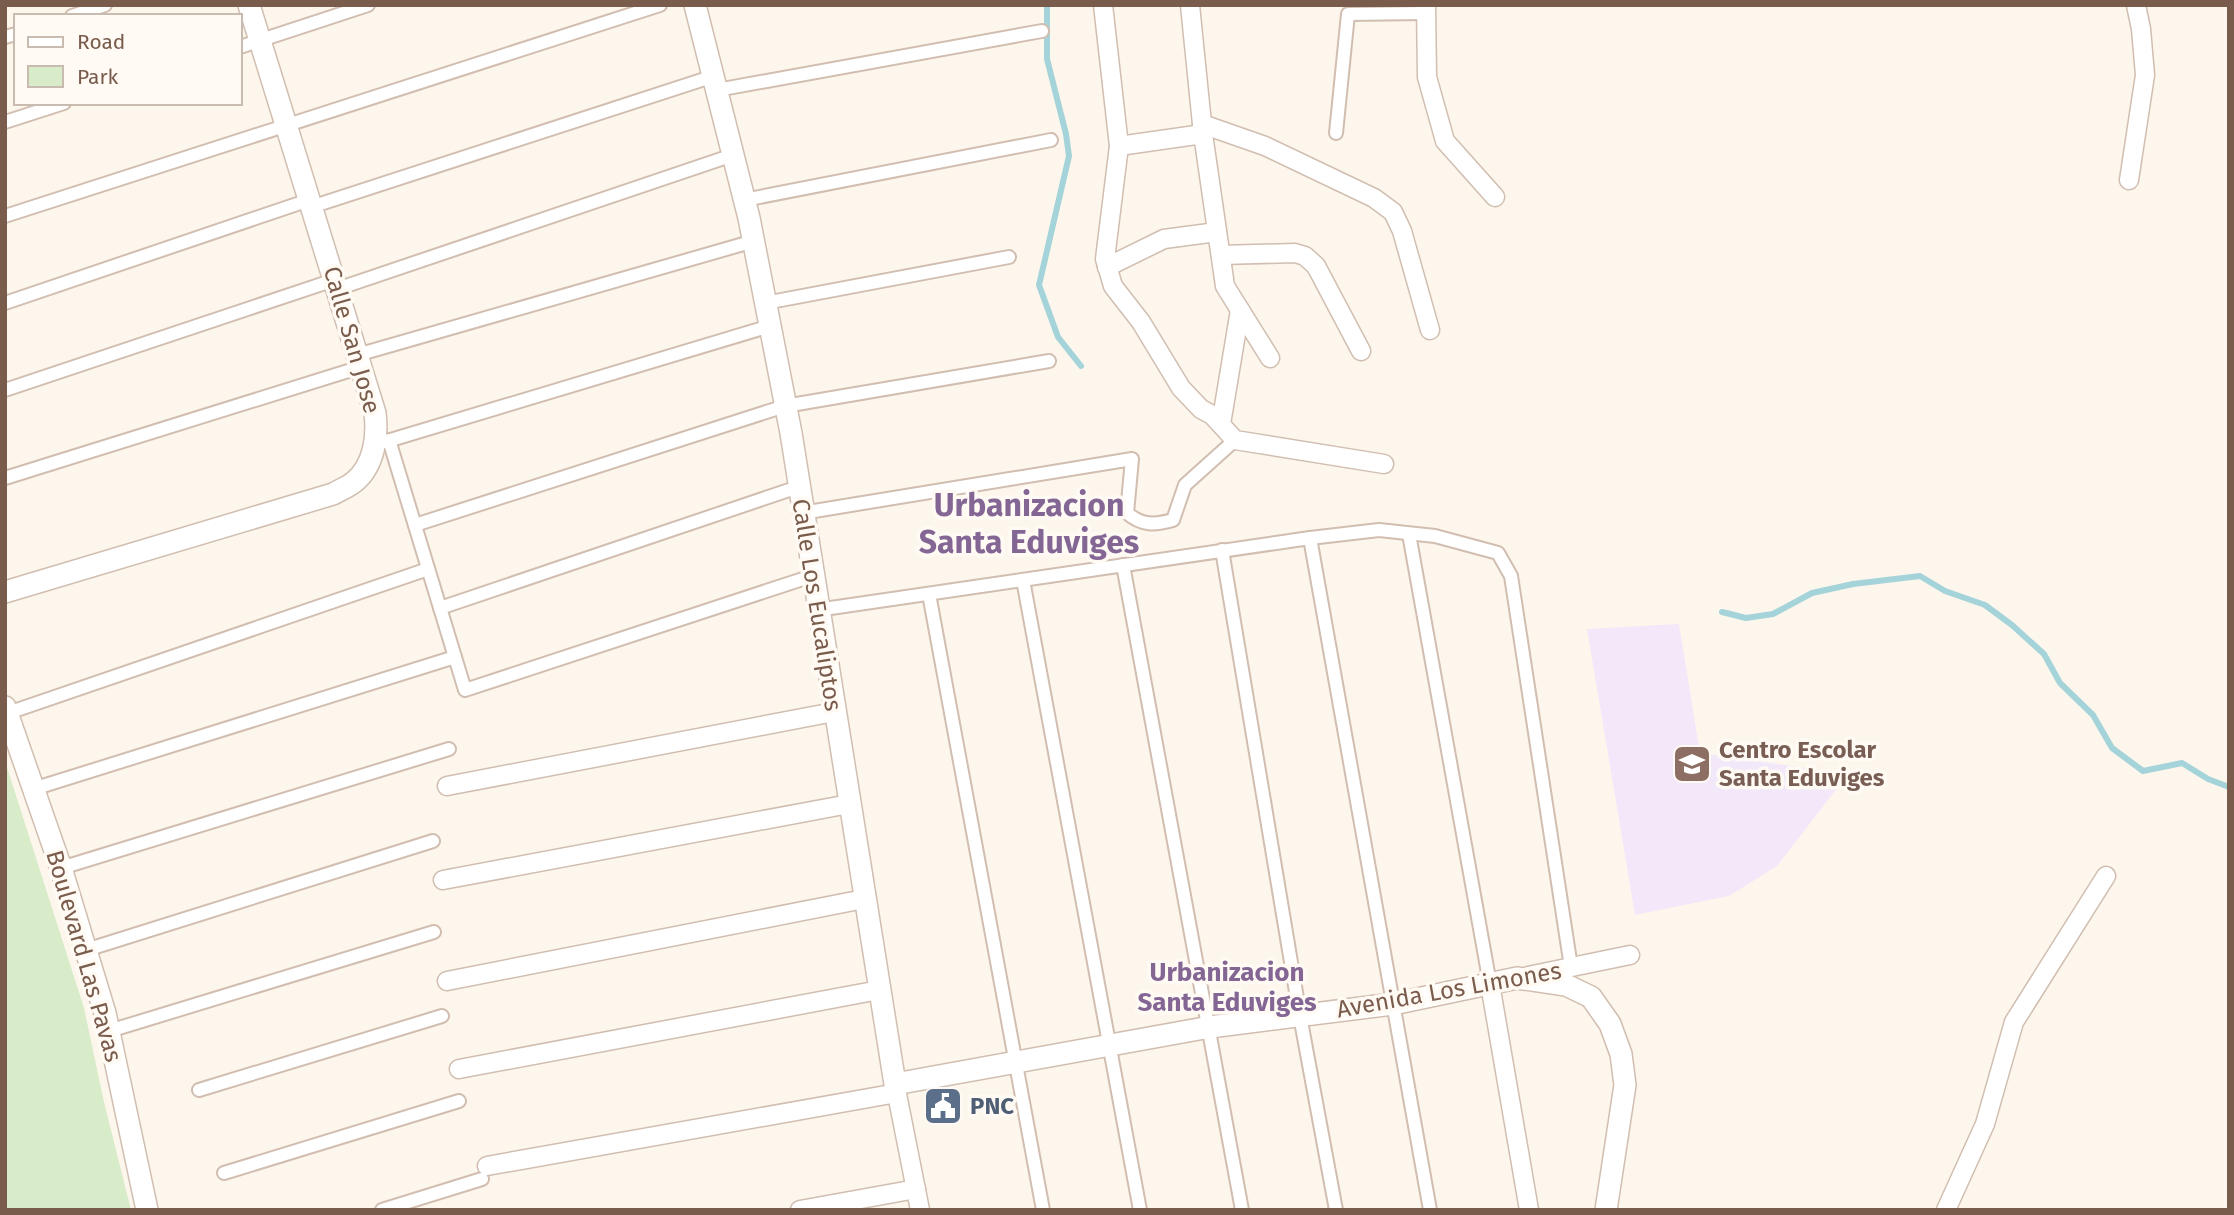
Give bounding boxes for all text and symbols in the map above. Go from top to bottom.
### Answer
legend [14,14,242,105]
text: Road [77,29,125,55]
text: Park [77,64,119,90]
street label: Calle San Jose [318,263,386,417]
district label: Urbanizacion Santa Eduviges [919,486,1139,561]
street label: Calle Los Eucaliptos [786,497,848,713]
place label: Centro Escolar Santa Eduviges [1719,736,1885,792]
school or university icon: Centro Escolar Santa Eduviges [1671,743,1713,785]
street label: Boulevard Las Pavas [40,847,128,1065]
street label: Avenida Los Limones [1334,956,1564,1024]
district label: Urbanizacion Santa Eduviges [1137,957,1317,1018]
public building icon: PNC [922,1085,964,1127]
place label: PNC [970,1092,1014,1120]

